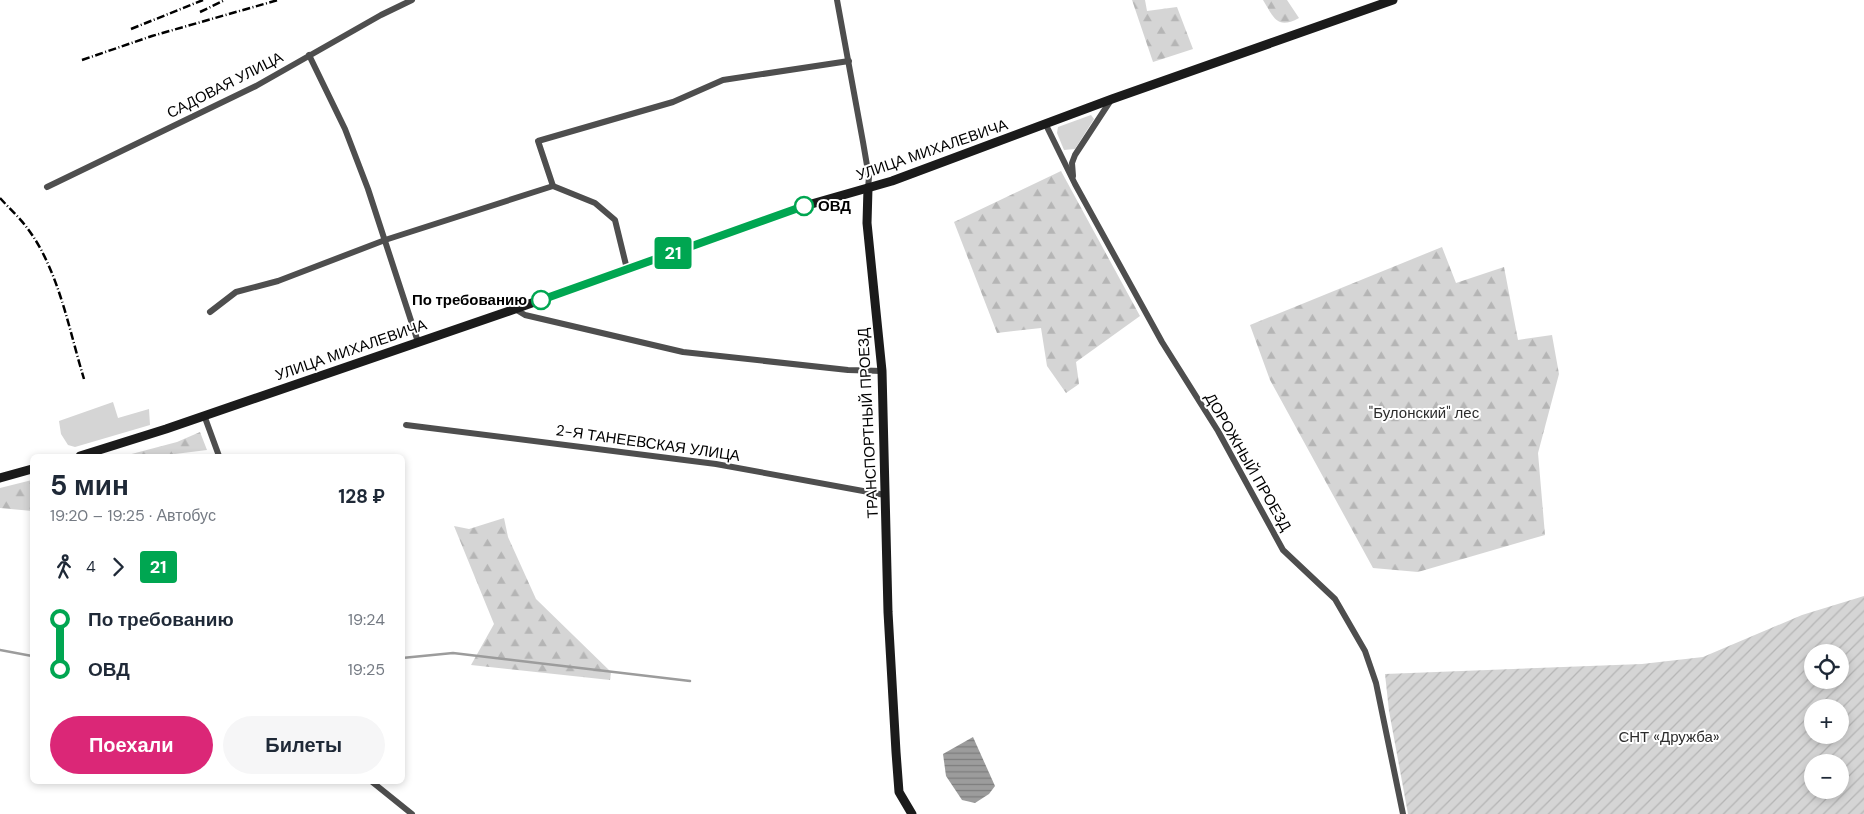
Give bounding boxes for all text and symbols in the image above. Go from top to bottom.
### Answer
street label: САДОВАЯ УЛИЦА [163,47,287,123]
street label: УЛИЦА МИХАЛЕВИЧА [854,115,1010,185]
marker: ОВД [794,196,814,216]
place label: ОВД [818,196,851,216]
line badge: 21 [650,237,696,269]
text: 21 [665,241,681,265]
place label: По требованию [412,290,527,310]
marker: По требованию [531,290,551,310]
street label: УЛИЦА МИХАЛЕВИЧА [273,315,429,385]
street label: ТРАНСПОРТНЫЙ ПРОЕЗД [853,327,883,519]
street label: ДОРОЖНЫЙ ПРОЕЗД [1200,389,1296,535]
park label: "Булонский" лес [1369,403,1480,423]
street label: 2-Я ТАНЕЕВСКАЯ УЛИЦА [555,420,741,466]
text: 5 мин [50,467,129,504]
text: 128 ₽ [338,484,385,509]
text: 19:20 – 19:25 · Автобус [50,505,216,526]
icon: walk [50,553,78,581]
icon: forward [104,553,132,581]
text: 21 [150,555,167,579]
text: 4 [86,556,96,577]
text: По требованию [88,607,234,632]
text: 19:24 [348,609,385,630]
map controls [1804,644,1849,799]
button: locate [1804,644,1849,689]
text: ОВД [88,657,130,682]
text: 19:25 [348,659,385,680]
button: + [1804,699,1849,744]
button: Поехали [50,716,213,774]
button: Билеты [223,716,385,774]
park label: СНТ «Дружба» [1618,727,1720,747]
button: − [1804,754,1849,799]

